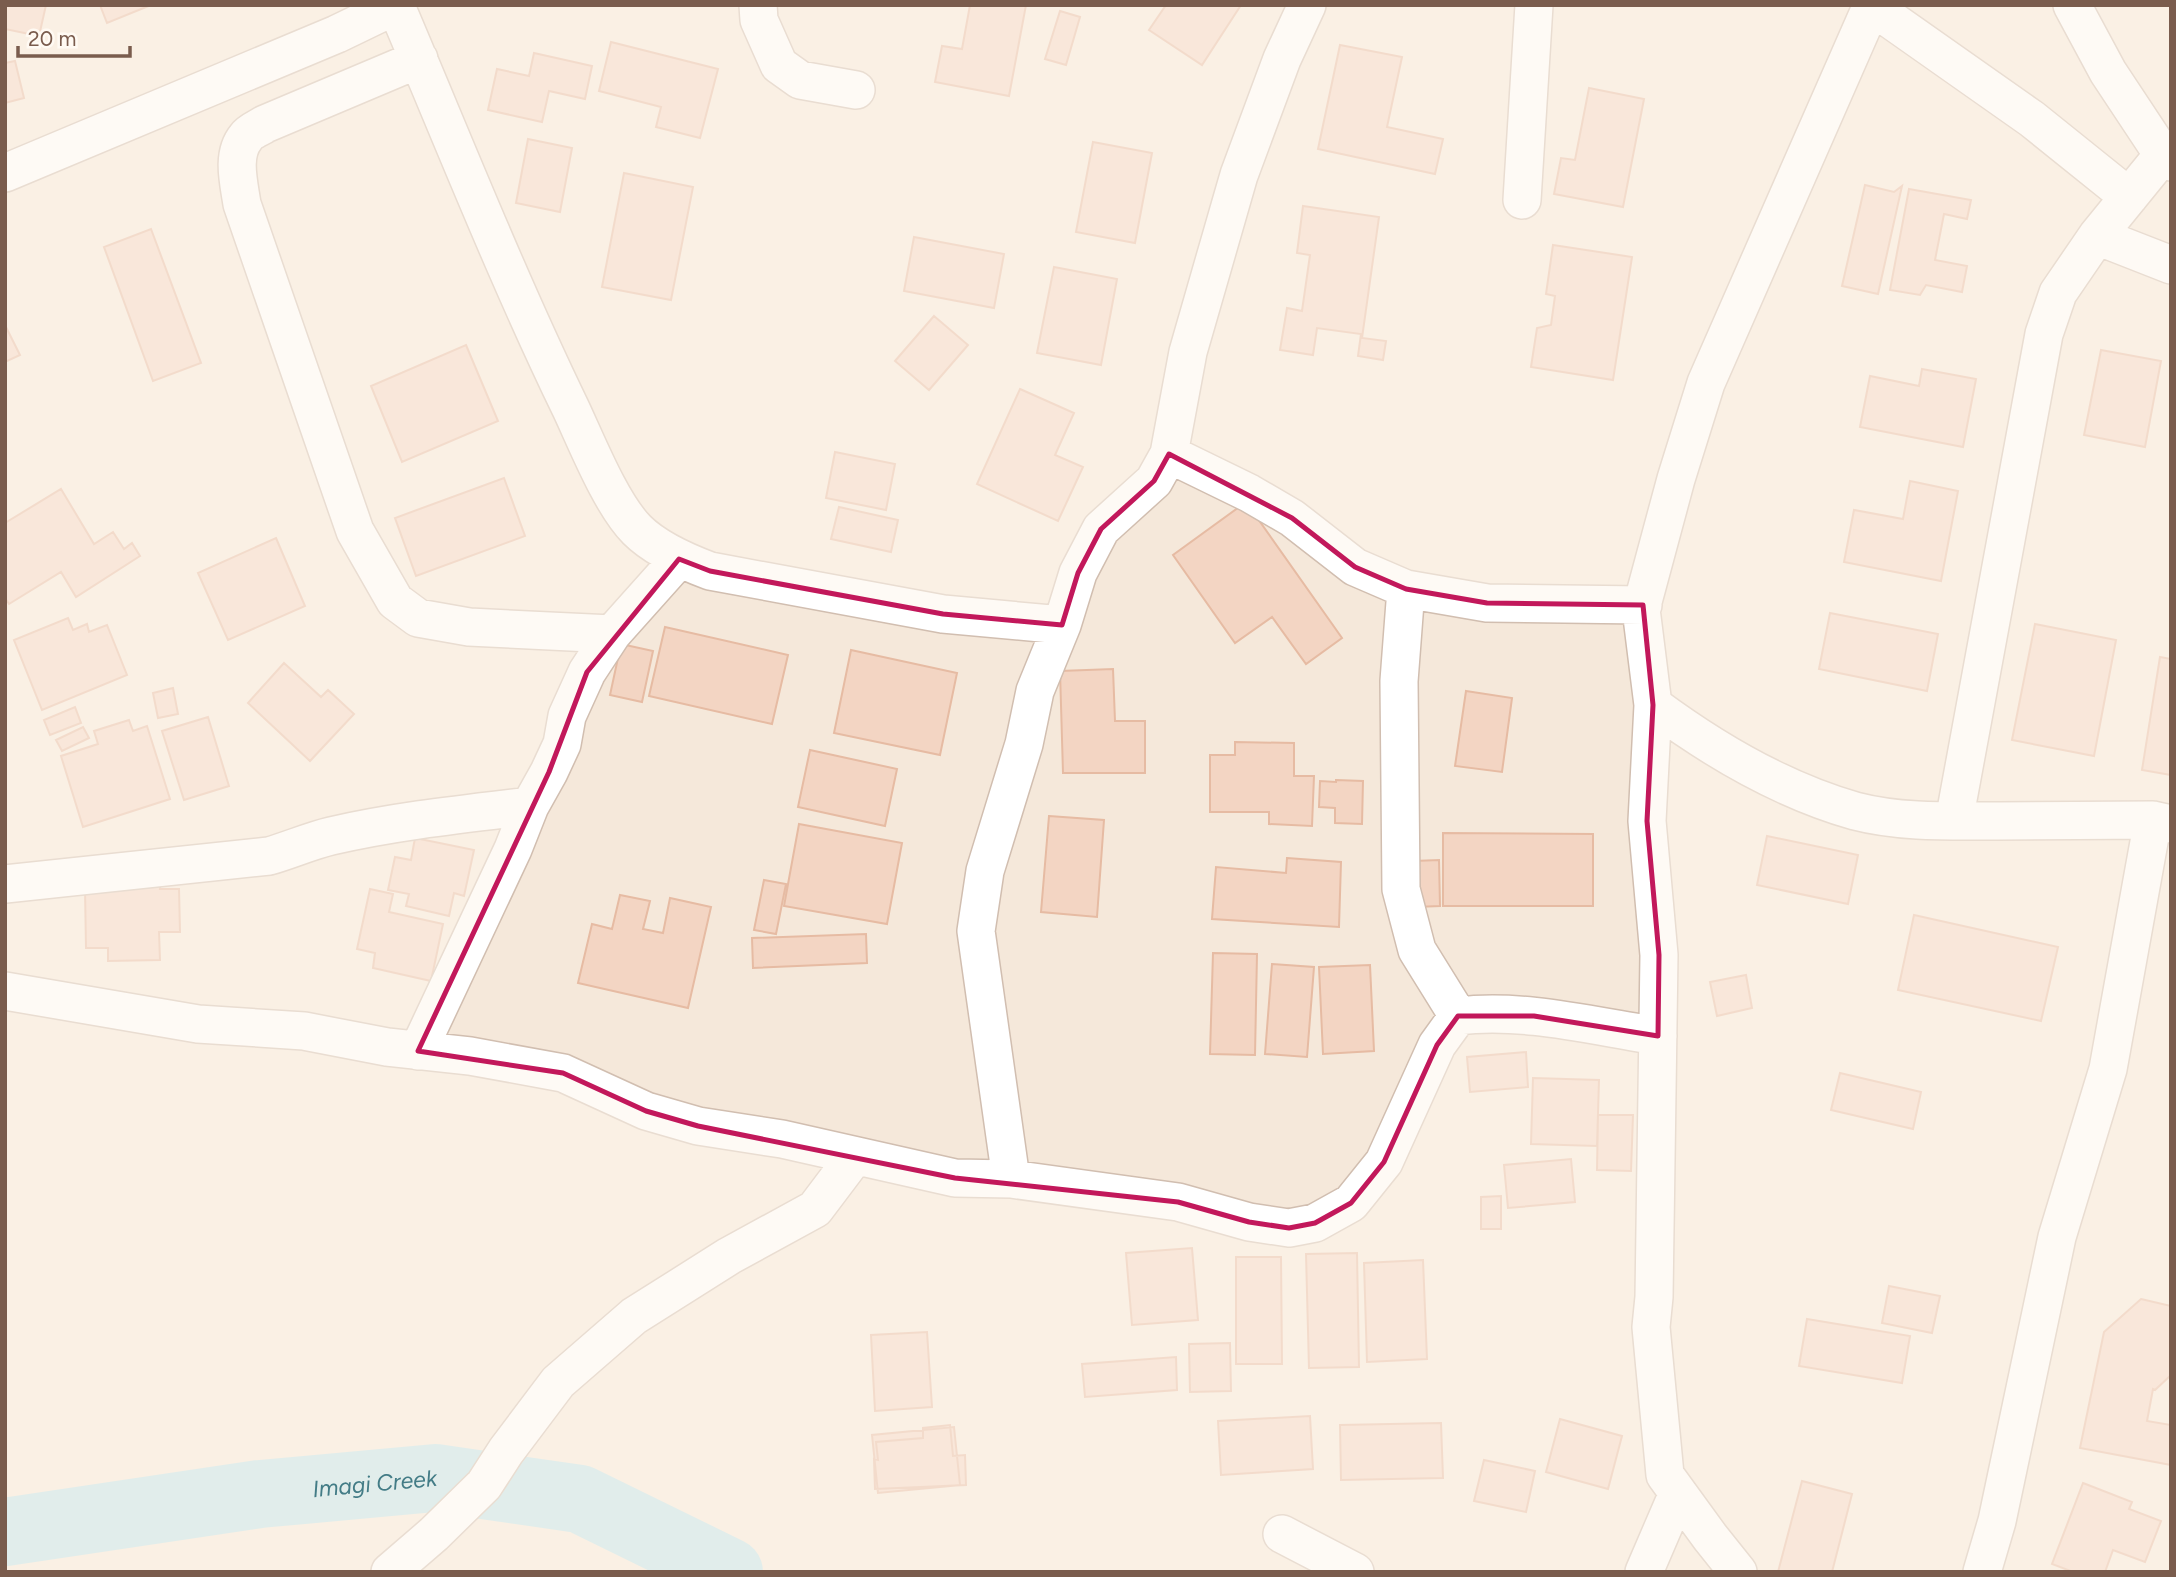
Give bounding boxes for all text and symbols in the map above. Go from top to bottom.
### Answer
scale bar [18,14,130,58]
text: 20 m [28,26,76,51]
water label: Imagi Creek [311,1464,439,1503]

